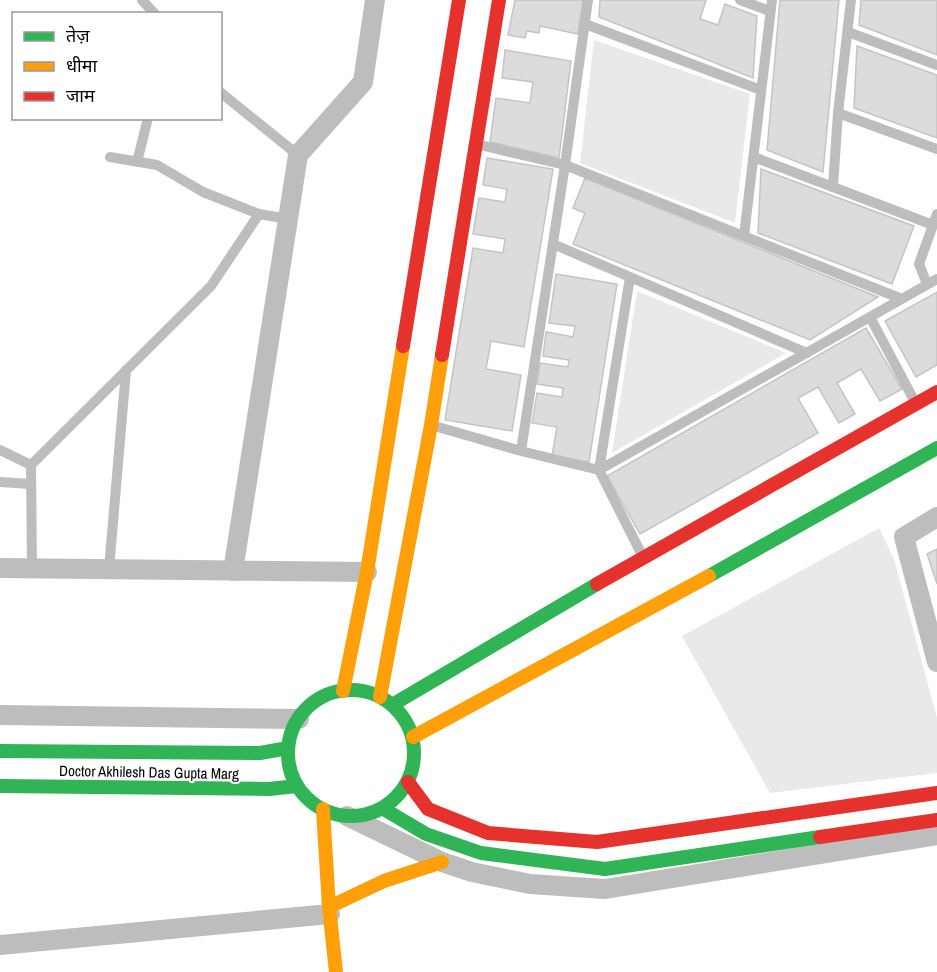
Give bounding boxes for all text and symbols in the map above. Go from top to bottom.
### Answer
legend [12,12,222,120]
text: तेज़ [66,23,90,48]
text: धीमा [66,53,97,78]
text: जाम [66,83,96,108]
street label: Doctor Akhilesh Das Gupta Marg [59,760,239,784]

